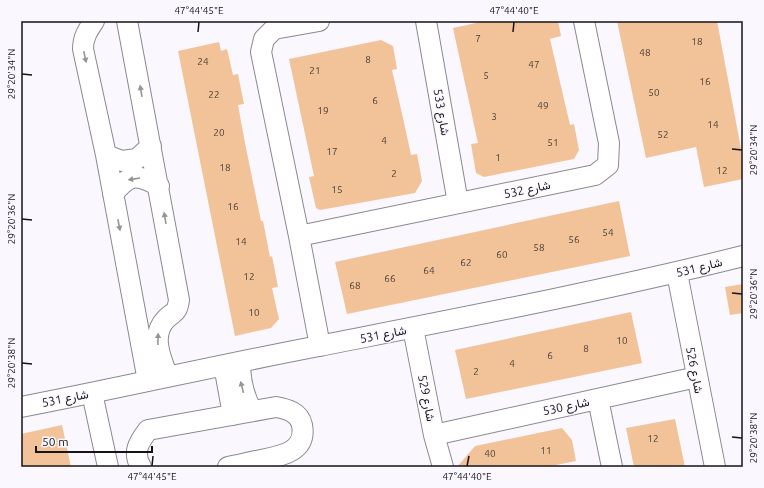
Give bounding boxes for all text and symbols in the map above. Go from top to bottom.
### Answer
text: 47°44'45"E [174,5,224,16]
text: 47°44'40"E [489,5,539,16]
house number: 7 [475,33,481,44]
house number: 18 [691,36,703,47]
house number: 48 [639,47,651,58]
text: 29°20'34"N [6,49,17,99]
one-way arrow [82,51,88,63]
house number: 8 [365,54,371,65]
house number: 24 [197,56,209,67]
house number: 47 [528,59,540,70]
house number: 21 [309,65,321,76]
house number: 5 [483,70,489,81]
house number: 16 [699,76,711,87]
one-way arrow [137,84,143,97]
house number: 50 [648,87,660,98]
street label: شارع 533 [429,88,452,137]
house number: 22 [208,89,220,100]
house number: 6 [372,95,378,106]
house number: 49 [537,100,549,111]
house number: 19 [317,105,329,116]
house number: 3 [491,111,497,122]
house number: 14 [707,119,719,130]
text: 29°20'34"N [748,125,759,175]
house number: 20 [213,127,225,138]
house number: 52 [657,129,669,140]
house number: 4 [381,135,387,146]
house number: 51 [547,137,559,148]
house number: 17 [326,146,338,157]
house number: 1 [495,152,501,163]
house number: 18 [219,162,231,173]
house number: 12 [716,165,728,176]
house number: 2 [391,168,397,179]
one-way arrow [128,176,140,182]
street label: شارع 532 [503,178,552,203]
house number: 15 [331,184,343,195]
text: 29°20'36"N [6,194,17,244]
house number: 16 [227,201,239,212]
one-way arrow [161,212,167,224]
one-way arrow [117,219,123,232]
house number: 54 [602,227,614,238]
house number: 56 [568,234,580,245]
house number: 14 [235,236,247,247]
house number: 58 [533,242,545,253]
house number: 60 [496,249,508,260]
street label: شارع 531 [675,255,724,282]
house number: 62 [460,257,472,268]
house number: 64 [423,265,435,276]
text: 29°20'36"N [748,269,759,319]
house number: 12 [243,271,255,282]
house number: 66 [384,273,396,284]
house number: 68 [349,280,361,291]
house number: 10 [248,307,260,318]
street label: شارع 531 [359,323,408,348]
one-way arrow [155,332,161,345]
house number: 10 [616,335,628,346]
text: 29°20'38"N [6,338,17,388]
house number: 8 [583,343,589,354]
street label: شارع 526 [681,346,706,395]
house number: 6 [547,350,553,361]
house number: 4 [509,358,515,369]
house number: 2 [473,366,479,377]
street label: شارع 529 [413,374,438,423]
one-way arrow [239,381,245,393]
street label: شارع 531 [41,387,90,412]
street label: شارع 530 [542,395,591,420]
text: 29°20'38"N [748,413,759,463]
scale bar [36,428,152,454]
house number: 12 [647,433,659,444]
text: 50 m [42,435,69,448]
house number: 11 [540,445,552,456]
house number: 40 [484,448,496,459]
text: 47°44'45"E [127,471,177,482]
text: 47°44'40"E [442,471,492,482]

